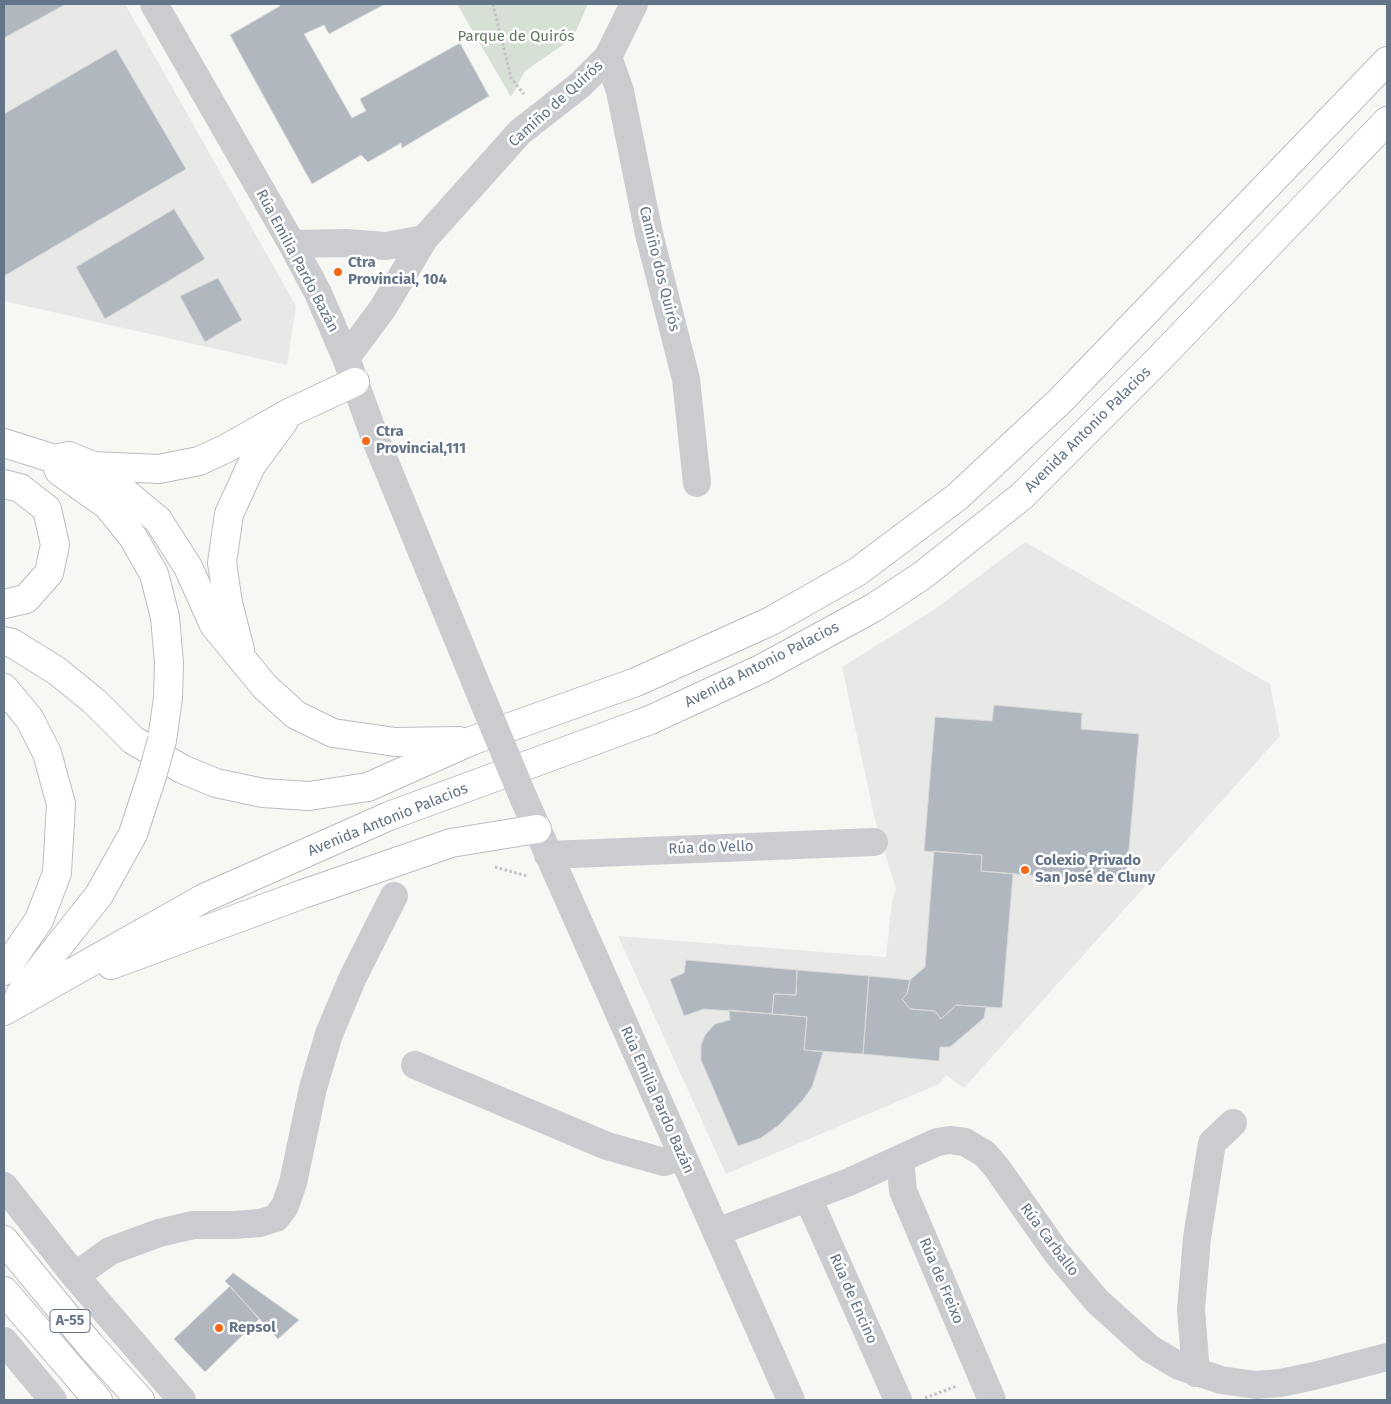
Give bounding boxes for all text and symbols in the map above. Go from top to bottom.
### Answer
park label: Parque de Quirós [458,28,574,46]
street label: Camiño de Quirós [505,57,607,151]
street label: Rúa Emilia Pardo Bazán [252,186,342,336]
street label: Camiño dos Quirós [635,205,683,333]
place label: Ctra Provincial, 104 [348,254,447,289]
marker: Ctra Provincial, 104 [332,266,344,278]
street label: Avenida Antonio Palacios [1021,363,1155,497]
place label: Ctra Provincial,111 [376,423,466,458]
marker: Ctra Provincial,111 [360,435,372,447]
street label: Avenida Antonio Palacios [682,618,842,712]
street label: Avenida Antonio Palacios [305,780,471,860]
street label: Rúa do Vello [668,838,754,858]
place label: Colexio Privado San José de Cluny [1035,852,1155,887]
marker: Colexio Privado San José de Cluny [1019,864,1031,876]
street label: Rúa Emilia Pardo Bazán [616,1024,698,1176]
street label: Rúa Carballo [1016,1200,1082,1280]
street label: Rúa de Freixo [915,1235,967,1327]
street label: Rúa de Encino [825,1251,881,1347]
road number: A-55 [50,1310,90,1332]
place label: Repsol [229,1319,276,1337]
marker: Repsol [213,1322,225,1334]

